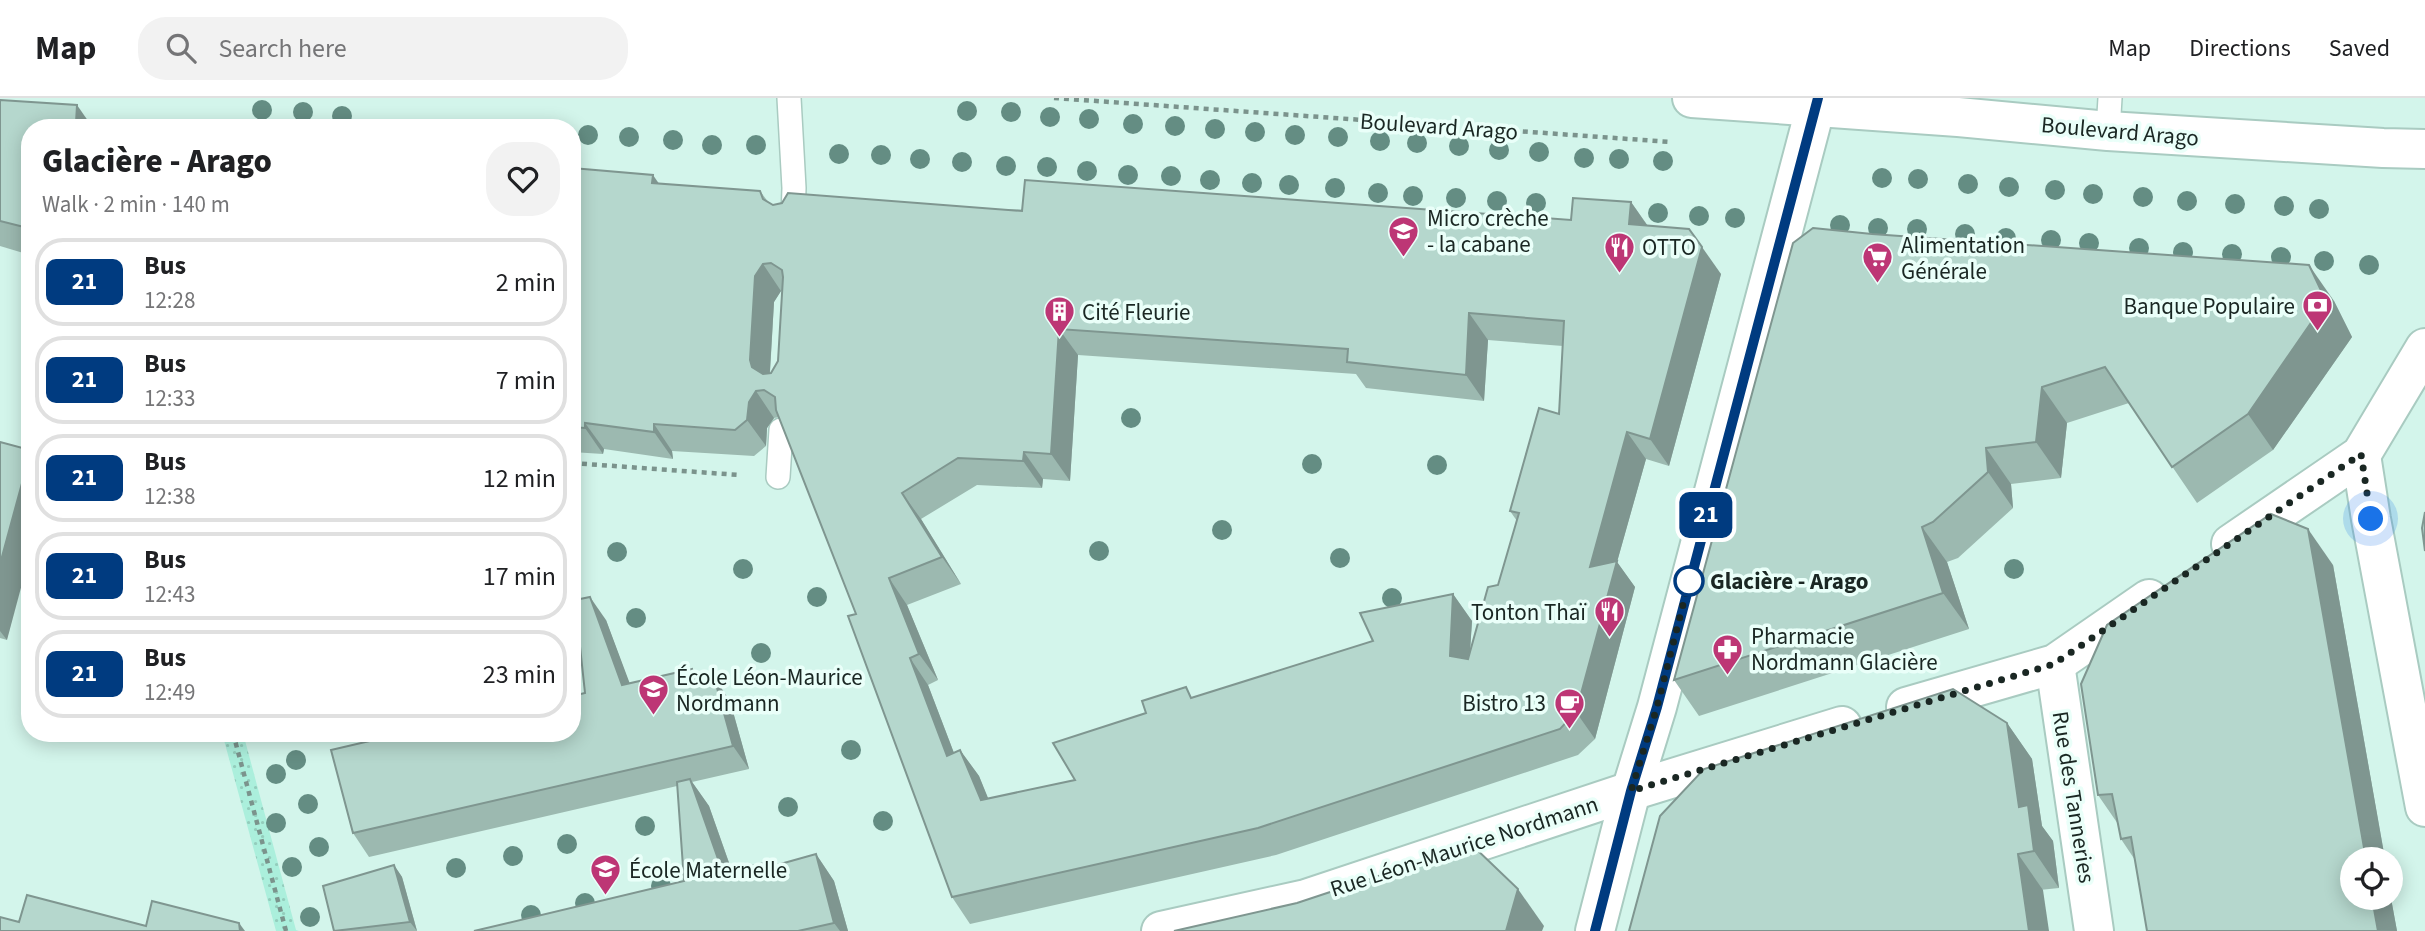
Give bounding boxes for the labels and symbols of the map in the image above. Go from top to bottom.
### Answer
street label: Boulevard Arago [1359,105,1519,148]
street label: Boulevard Arago [2040,108,2200,155]
place label: Micro crèche - la cabane [1427,202,1549,261]
school or university icon: Micro crèche - la cabane [1387,214,1421,258]
place label: Alimentation Générale [1901,229,2025,288]
restaurant icon: OTTO [1602,230,1636,274]
place label: OTTO [1642,231,1696,264]
supermarket icon: Alimentation Générale [1861,241,1895,285]
bank icon: Banque Populaire [2301,289,2335,333]
place label: Banque Populaire [2124,290,2295,323]
building icon: Cité Fleurie [1042,295,1076,339]
place label: Cité Fleurie [1082,296,1190,329]
line badge: 21 [1674,492,1738,538]
your location [2353,501,2388,536]
place label: Glacière - Arago [1710,565,1869,598]
marker: Glacière - Arago [1674,566,1704,596]
restaurant icon: Tonton Thaï [1592,595,1626,639]
place label: Tonton Thaï [1471,596,1587,629]
place label: Pharmacie Nordmann Glacière [1751,620,1938,679]
pharmacy icon: Pharmacie Nordmann Glacière [1711,632,1745,676]
place label: École Léon-Maurice Nordmann [676,661,863,720]
school or university icon: École Léon-Maurice Nordmann [636,673,670,717]
cafe icon: Bistro 13 [1552,686,1586,730]
place label: Bistro 13 [1462,687,1546,720]
street label: Rue des Tanneries [2044,709,2103,885]
street label: Rue Léon-Maurice Nordmann [1326,787,1603,905]
school or university icon: École Maternelle [589,853,623,897]
place label: École Maternelle [629,854,787,887]

